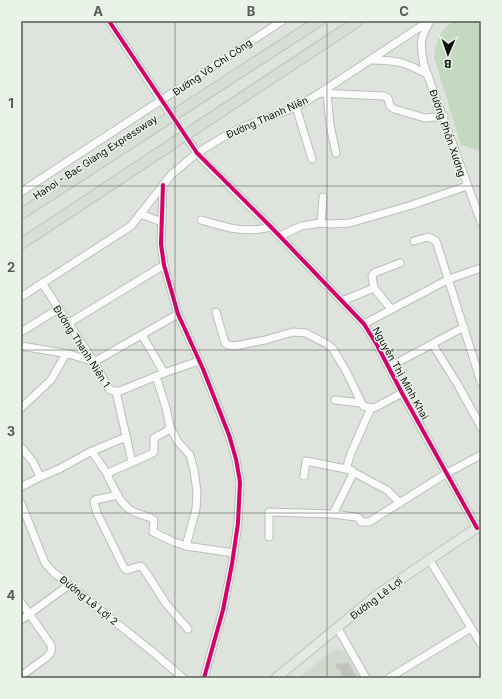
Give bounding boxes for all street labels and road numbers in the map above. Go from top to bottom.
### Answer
street label: Đường Võ Chí Công [170,36,254,98]
street label: Đường Phồn Xương [427,88,469,178]
street label: Đường Thanh Niên [224,94,310,140]
street label: Hanoi - Bac Giang Expressway [31,112,160,202]
street label: Đường Thanh Niên 1 [51,303,113,389]
street label: Nguyễn Thị Minh Khai [370,324,432,422]
street label: Đường Lê Lợi 2 [58,573,120,627]
street label: Đường Lê Lợi [348,574,404,622]

